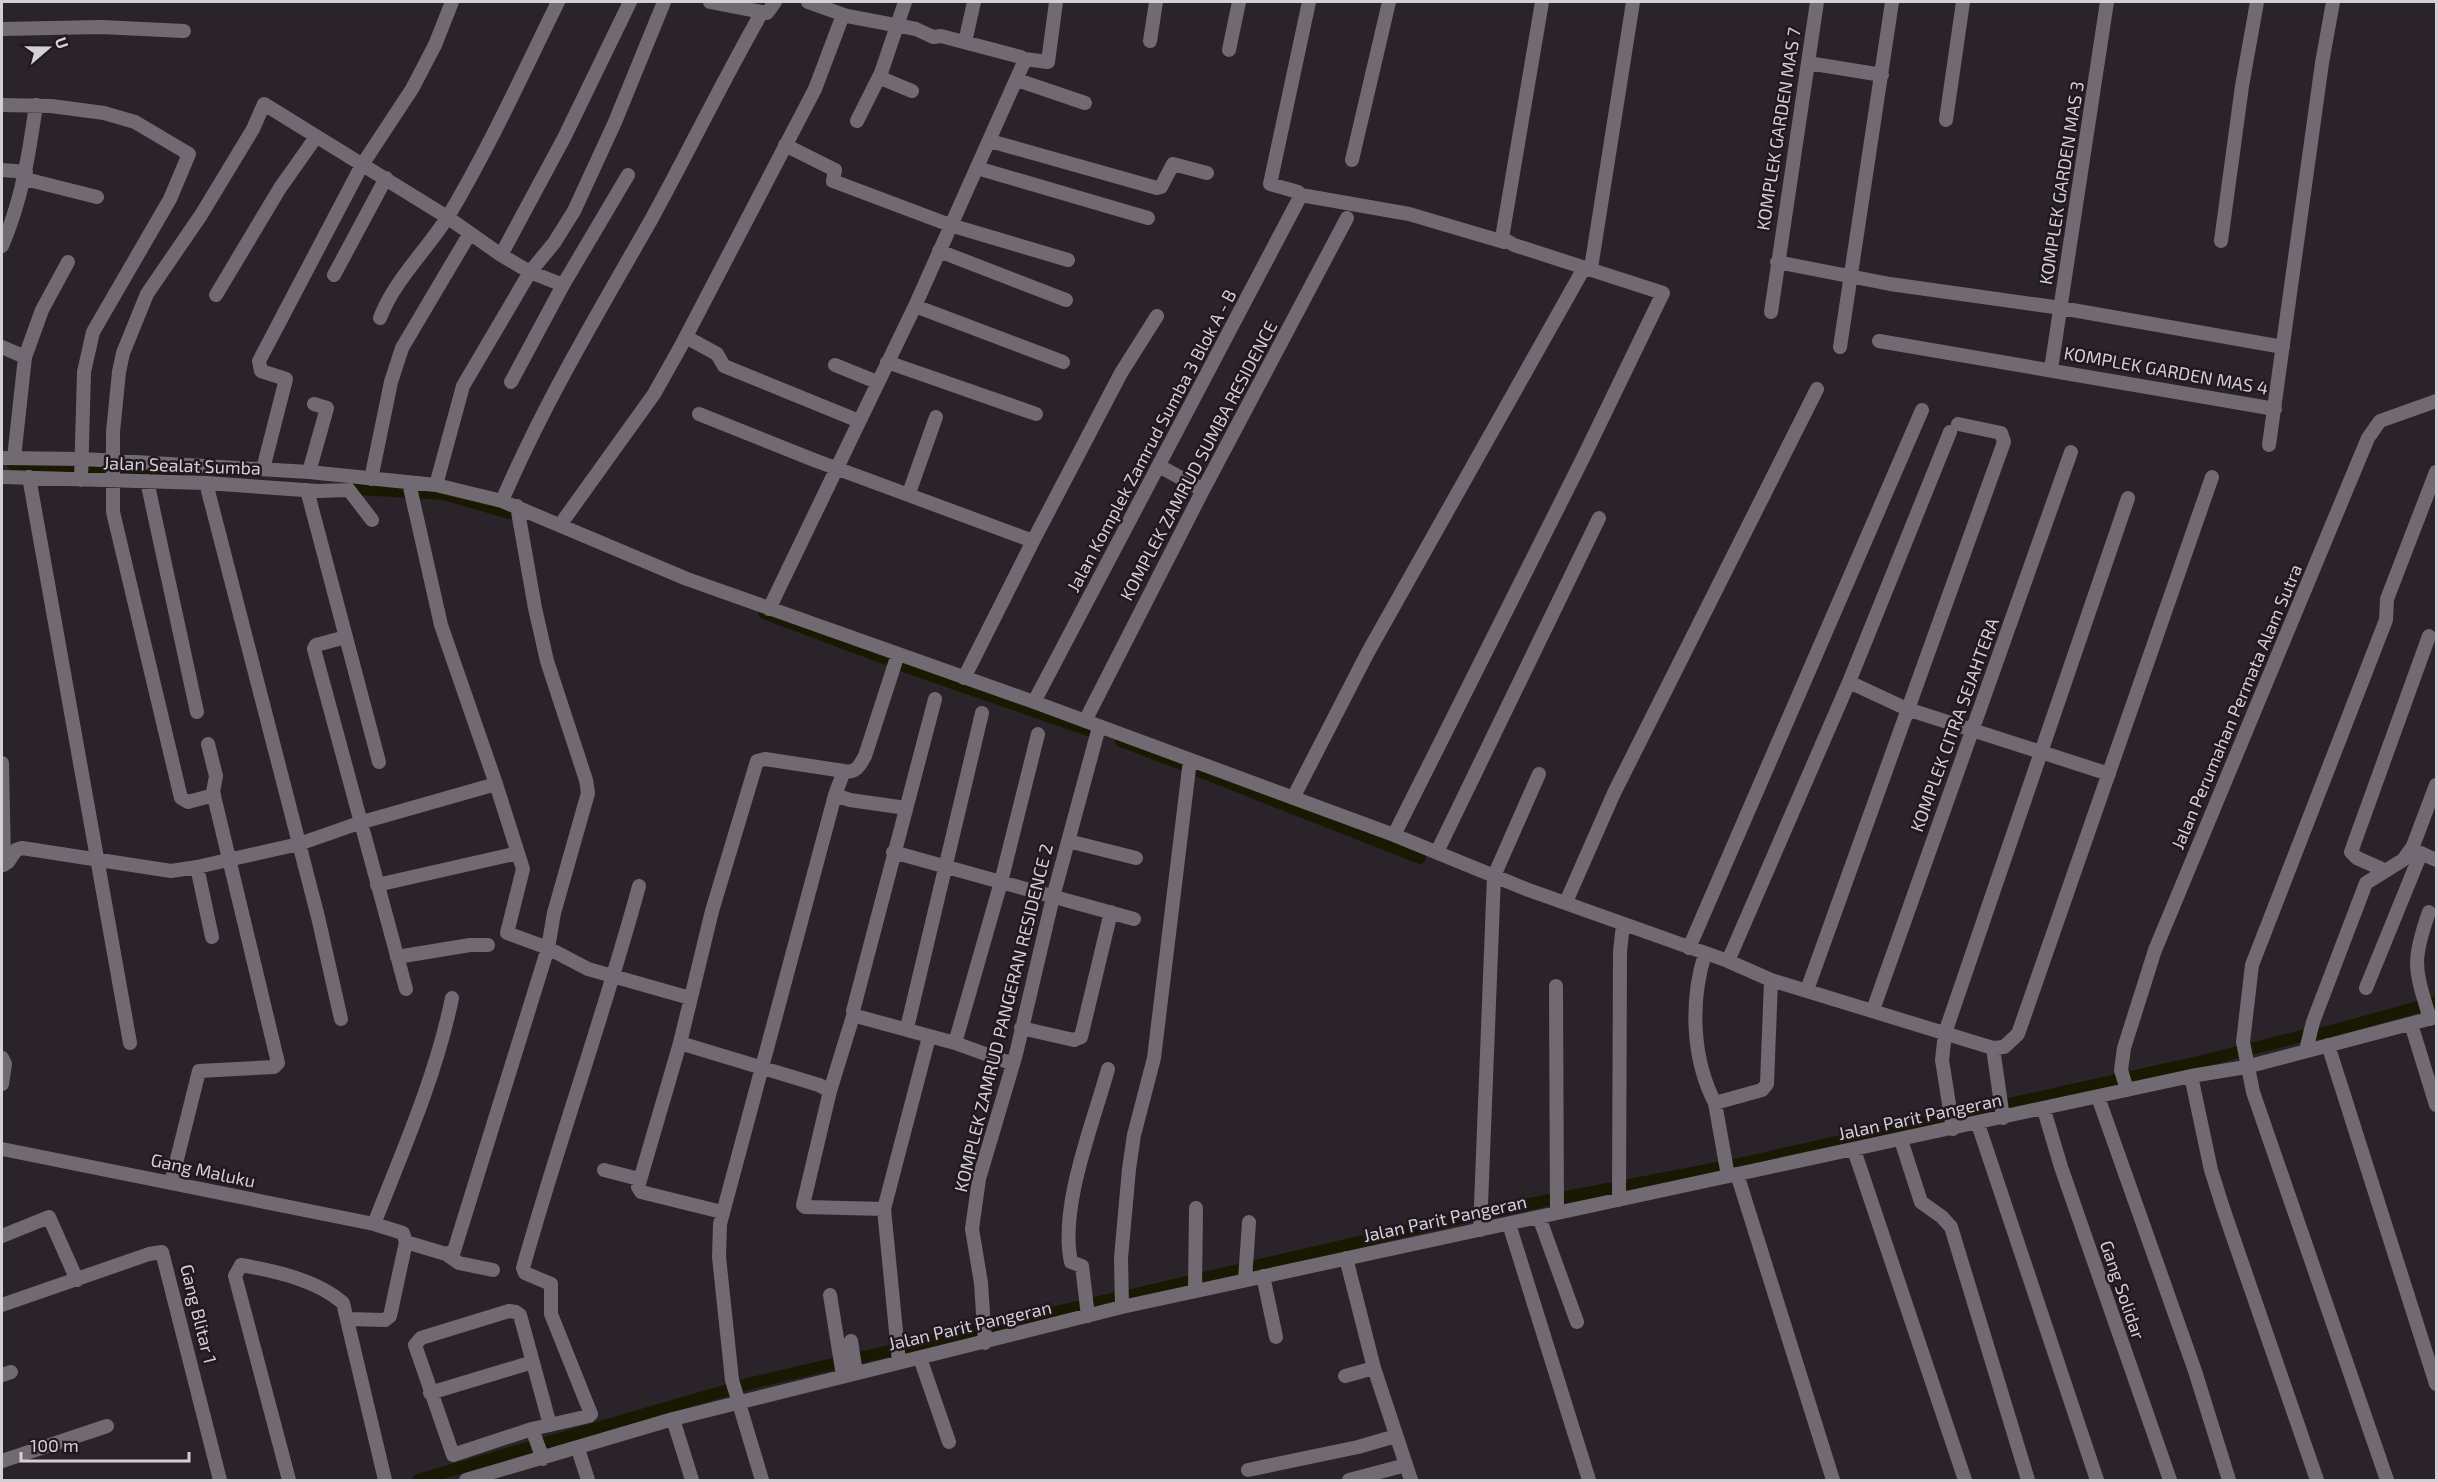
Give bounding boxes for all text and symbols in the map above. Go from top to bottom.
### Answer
north arrow [18,18,78,78]
street label: KOMPLEK GARDEN MAS 7 [1751,26,1805,232]
text: U [52,34,73,51]
street label: KOMPLEK GARDEN MAS 3 [2034,79,2088,286]
street label: Jalan Komplek Zamrud Sumba 3 Blok A - B [1062,285,1241,596]
street label: KOMPLEK ZAMRUD SUMBA RESIDENCE [1115,317,1281,604]
street label: KOMPLEK GARDEN MAS 4 [2062,341,2270,399]
street label: Jalan Sealat Sumba [103,451,261,479]
street label: Jalan Perumahan Permata Alam Sutra [2166,561,2306,853]
street label: KOMPLEK CITRA SEJAHTERA [1905,614,2003,835]
street label: KOMPLEK ZAMRUD PANGERAN RESIDENCE 2 [949,841,1057,1194]
street label: Jalan Parit Pangeran [1836,1088,2004,1144]
street label: Gang Maluku [149,1148,258,1192]
street label: Jalan Parit Pangeran [1361,1190,1529,1246]
street label: Gang Solidar [2096,1237,2150,1342]
street label: Gang Blitar 1 [176,1262,222,1366]
street label: Jalan Parit Pangeran [886,1296,1054,1355]
scale bar [21,1425,189,1463]
text: 100 m [30,1434,79,1456]

